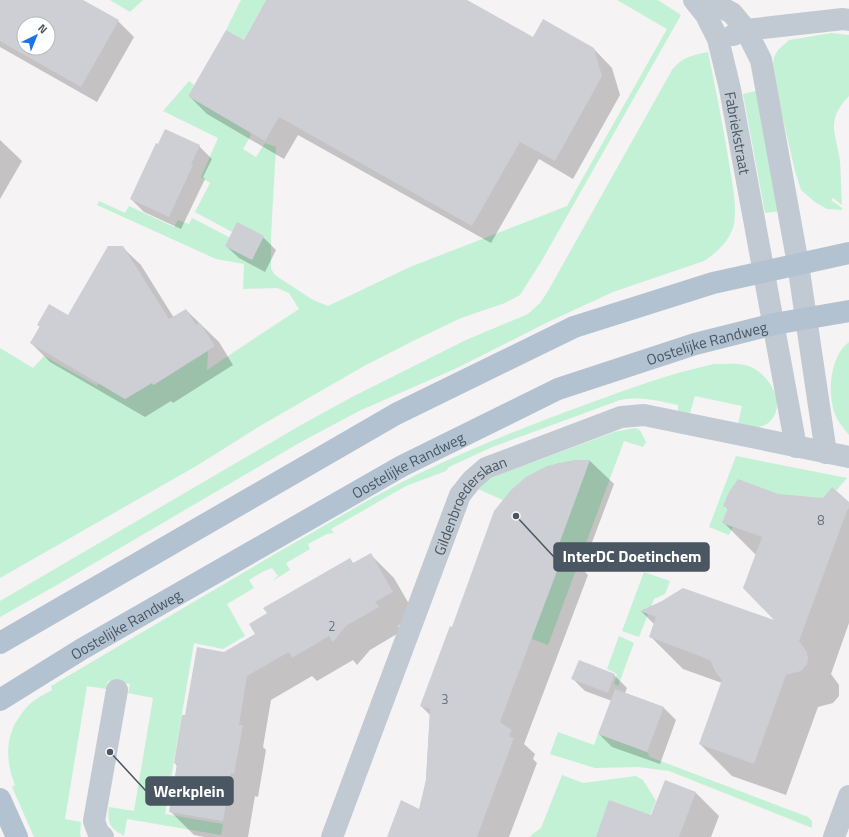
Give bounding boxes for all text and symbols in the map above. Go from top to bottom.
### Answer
north arrow [16,16,56,56]
text: N [35,20,51,37]
street label: Fabriekstraat [719,89,757,177]
street label: Oostelijke Randweg [643,315,770,371]
street label: Oostelijke Randweg [347,425,469,504]
street label: Gildenbroederslaan [427,450,510,558]
house number: 8 [817,510,825,530]
callout: InterDC Doetinchem [554,543,709,571]
text: InterDC Doetinchem [562,544,702,568]
street label: Oostelijke Randweg [66,583,186,665]
house number: 2 [328,616,336,636]
house number: 3 [441,689,449,709]
callout: Werkplein [146,777,233,805]
text: Werkplein [153,779,225,803]

